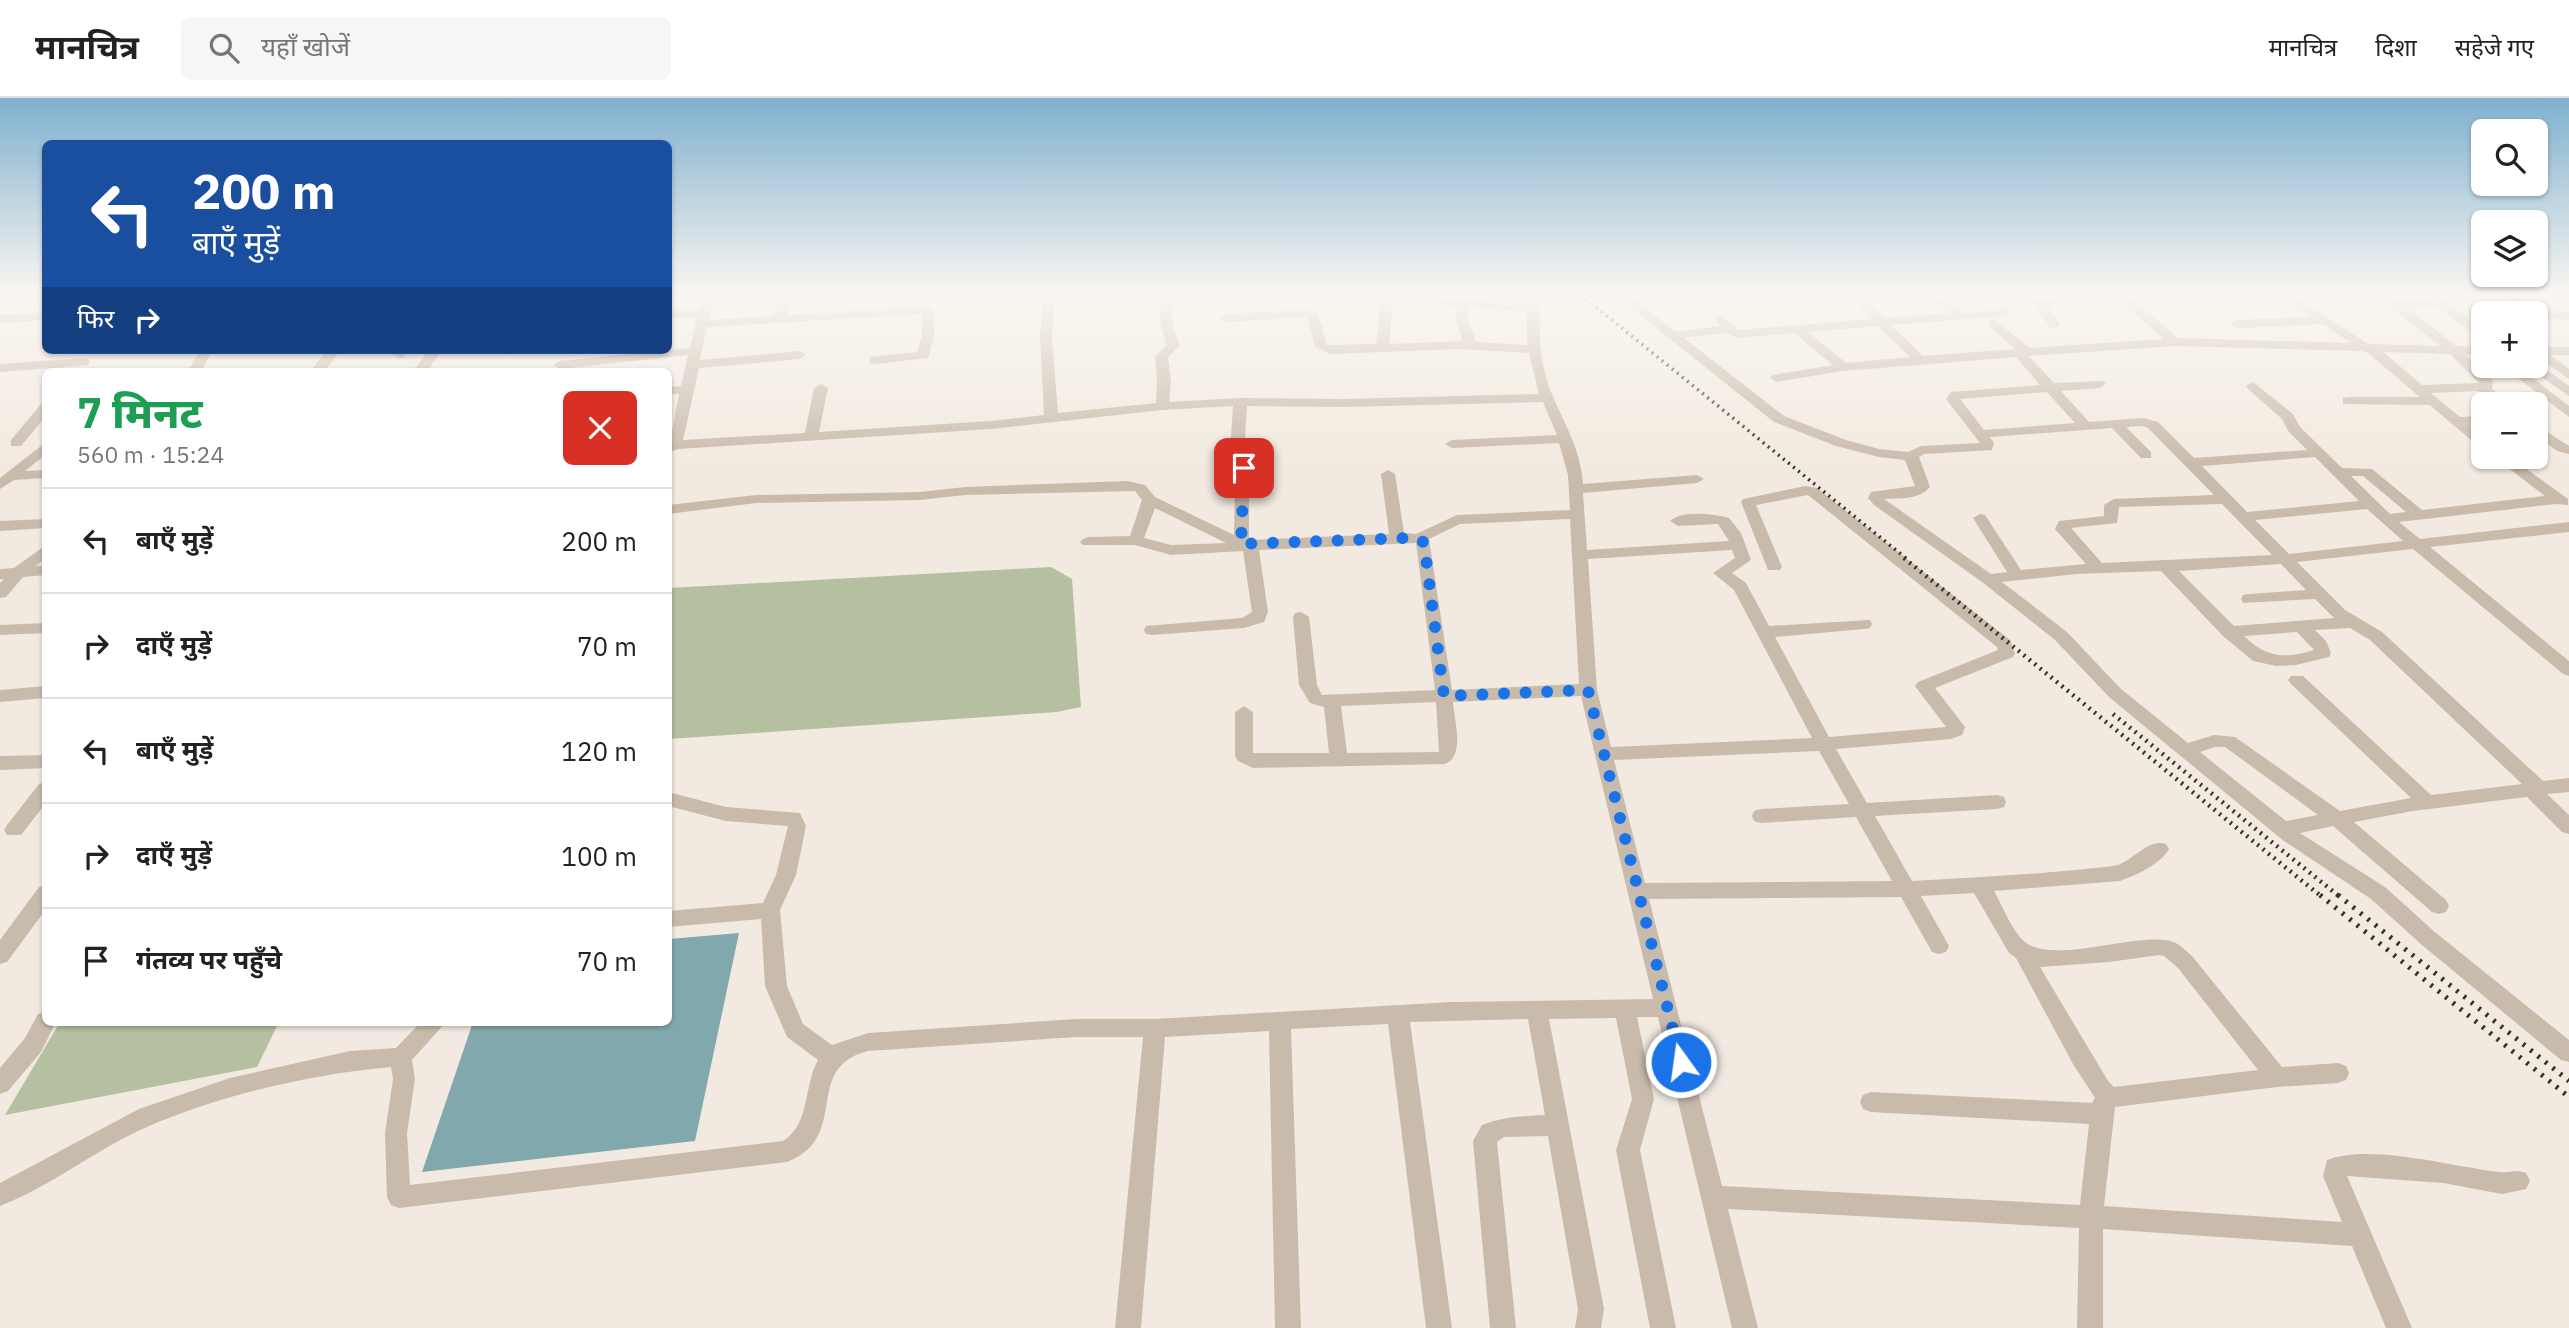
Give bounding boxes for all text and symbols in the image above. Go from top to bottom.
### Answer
search box [181,17,671,80]
text: मानचित्र [35,25,139,68]
icon: search [205,29,243,67]
text: यहाँ खोजें [261,29,350,63]
text: मानचित्र [2269,31,2337,63]
text: दिशा [2375,31,2417,63]
text: सहेजे गए [2455,31,2534,63]
map controls [2471,119,2548,469]
button: search [2471,119,2548,196]
text: 200 m [192,159,336,222]
icon: left [77,168,168,259]
button: layers [2471,210,2548,287]
text: बाएँ मुड़ें [192,221,280,263]
text: फिर [77,301,114,335]
icon: right [128,301,166,339]
button: + [2471,301,2548,378]
text: 7 मिनट [77,385,203,440]
button: close [563,391,637,465]
button: − [2471,392,2548,469]
pin [1214,438,1274,498]
text: 560 m · 15:24 [77,439,224,469]
icon: arrive [1225,449,1263,487]
icon: left [77,522,115,560]
text: बाएँ मुड़ें [136,522,213,556]
text: 200 m [561,524,637,558]
icon: right [77,627,115,665]
text: दाएँ मुड़ें [136,627,212,661]
text: 70 m [577,629,637,663]
icon: left [77,732,115,770]
text: बाएँ मुड़ें [136,732,213,766]
text: 120 m [561,734,637,768]
icon: right [77,837,115,875]
text: दाएँ मुड़ें [136,837,212,871]
text: 100 m [561,839,637,873]
icon: arrive [77,942,115,980]
text: गंतव्य पर पहुँचे [136,942,282,976]
text: 70 m [577,944,637,978]
position arrow [1644,1025,1718,1099]

